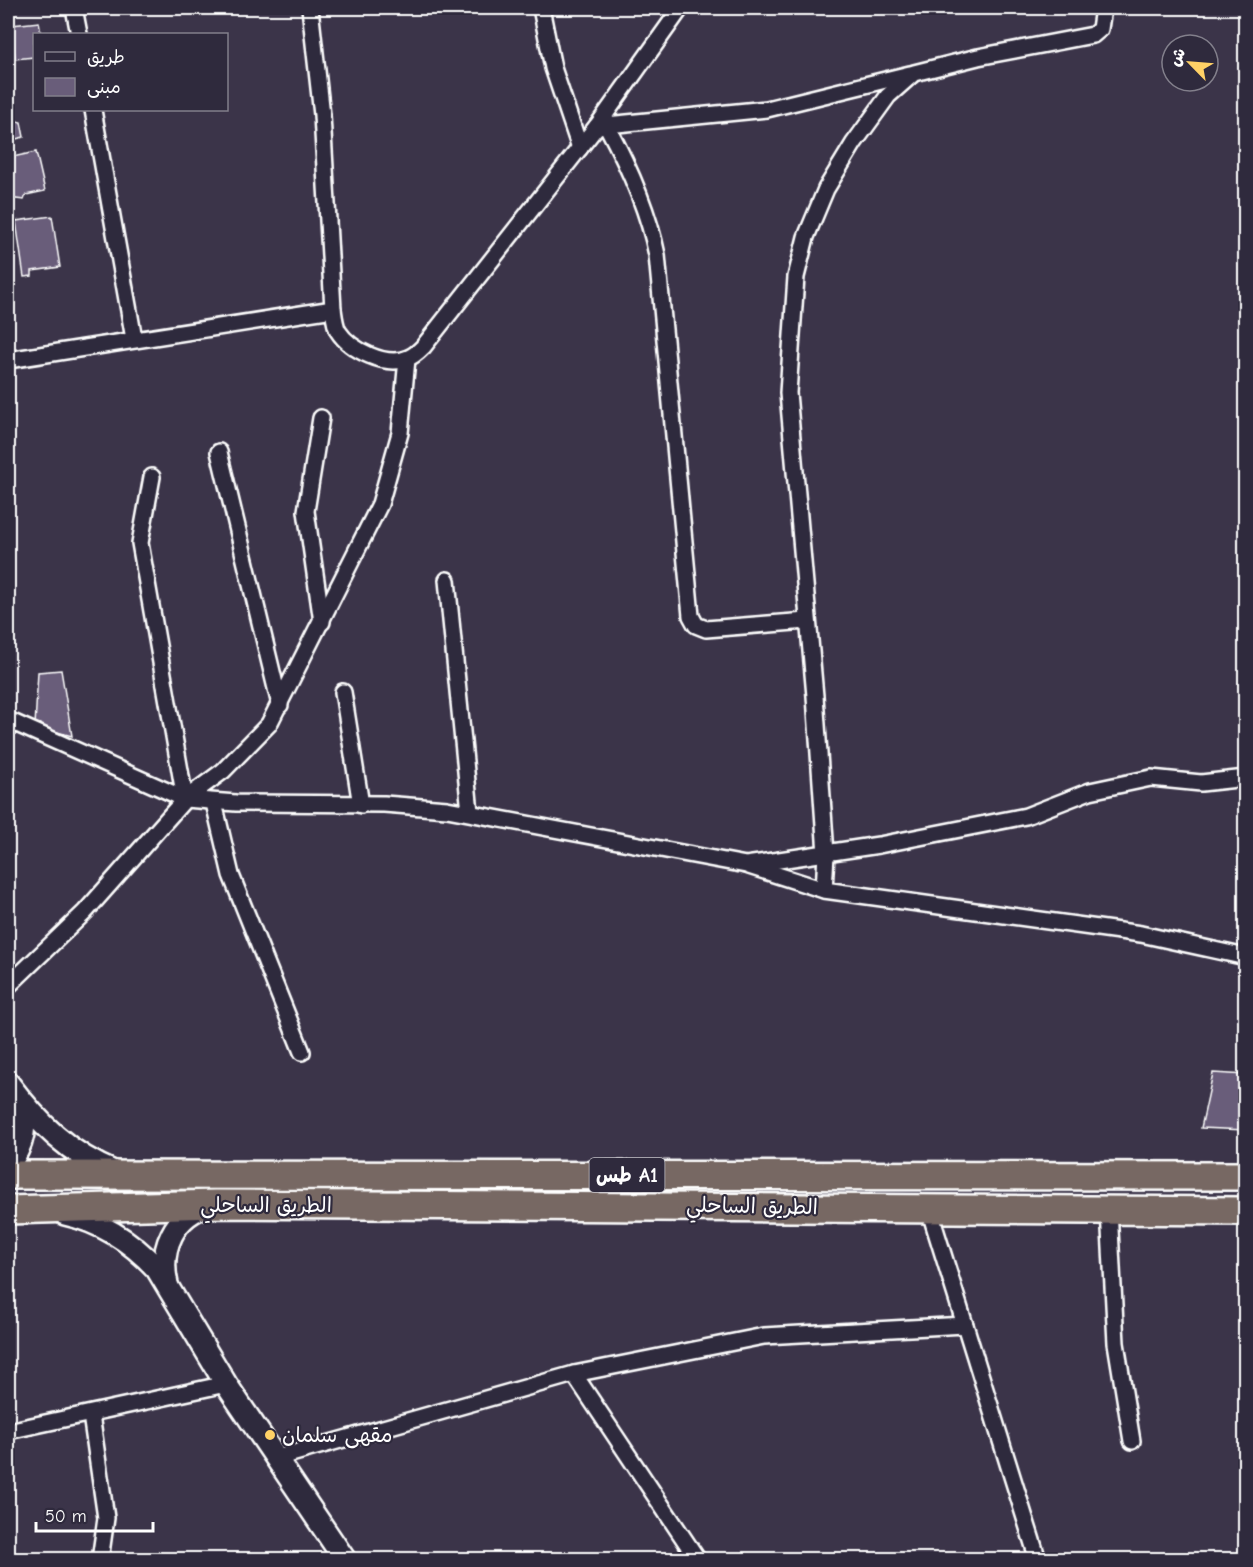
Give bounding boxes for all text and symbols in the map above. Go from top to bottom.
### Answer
legend [33,33,228,111]
north arrow [1160,33,1220,93]
text: ش [1165,45,1189,69]
text: طريق [87,47,125,68]
text: مبنى [87,77,121,98]
road number: طس A1 [590,1158,664,1192]
street label: الطريق الساحلي [200,1193,332,1224]
street label: الطريق الساحلي [686,1193,818,1226]
place label: مقهى سلمان [282,1423,392,1449]
marker: مقهى سلمان [263,1428,277,1442]
scale bar [36,1495,153,1533]
text: 50 m [45,1506,87,1527]

